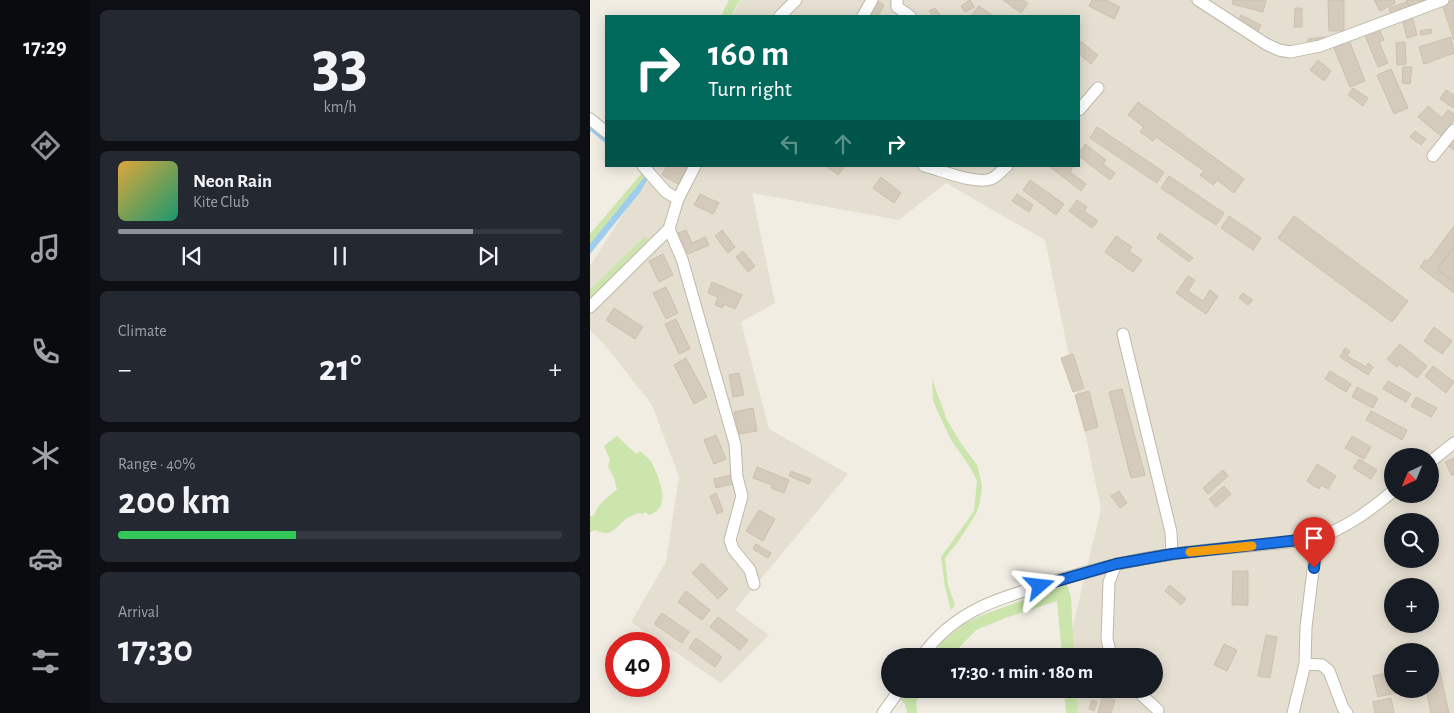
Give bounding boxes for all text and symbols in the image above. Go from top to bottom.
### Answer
text: 33 [312,33,368,98]
icon: right [625,35,690,100]
text: 17:29 [23,36,67,58]
text: 160 m [708,37,789,72]
text: Turn right [708,78,792,100]
text: km/h [323,99,357,115]
icon: directions [28,128,63,163]
icon: left [776,130,804,158]
icon: ahead [829,130,857,158]
icon: right [882,130,910,158]
text: Neon Rain [193,172,272,191]
text: Kite Club [193,194,249,210]
icon: music [28,231,63,266]
icon: previous [178,242,206,270]
icon: pause [326,242,354,270]
icon: next [474,242,502,270]
text: Climate [118,323,167,339]
icon: phone [28,334,63,369]
text: 21° [319,350,361,388]
text: − [118,356,131,384]
text: + [549,356,562,384]
icon: climate [28,438,63,473]
north arrow [1384,448,1439,502]
map controls [1384,448,1439,698]
text: Range · 40% [118,456,196,472]
text: 200 km [118,483,231,521]
button: search [1384,513,1439,568]
pin [1293,517,1335,568]
icon: arrive [1300,524,1328,552]
icon: car [28,541,63,576]
position arrow [1013,559,1065,611]
button: + [1384,578,1439,633]
text: Arrival [118,604,159,620]
text: 17:30 [118,631,193,669]
speed limit sign: 40 [605,632,670,697]
button: − [1384,643,1439,698]
icon: filters [28,644,63,679]
text: 17:30 · 1 min · 180 m [951,663,1093,682]

